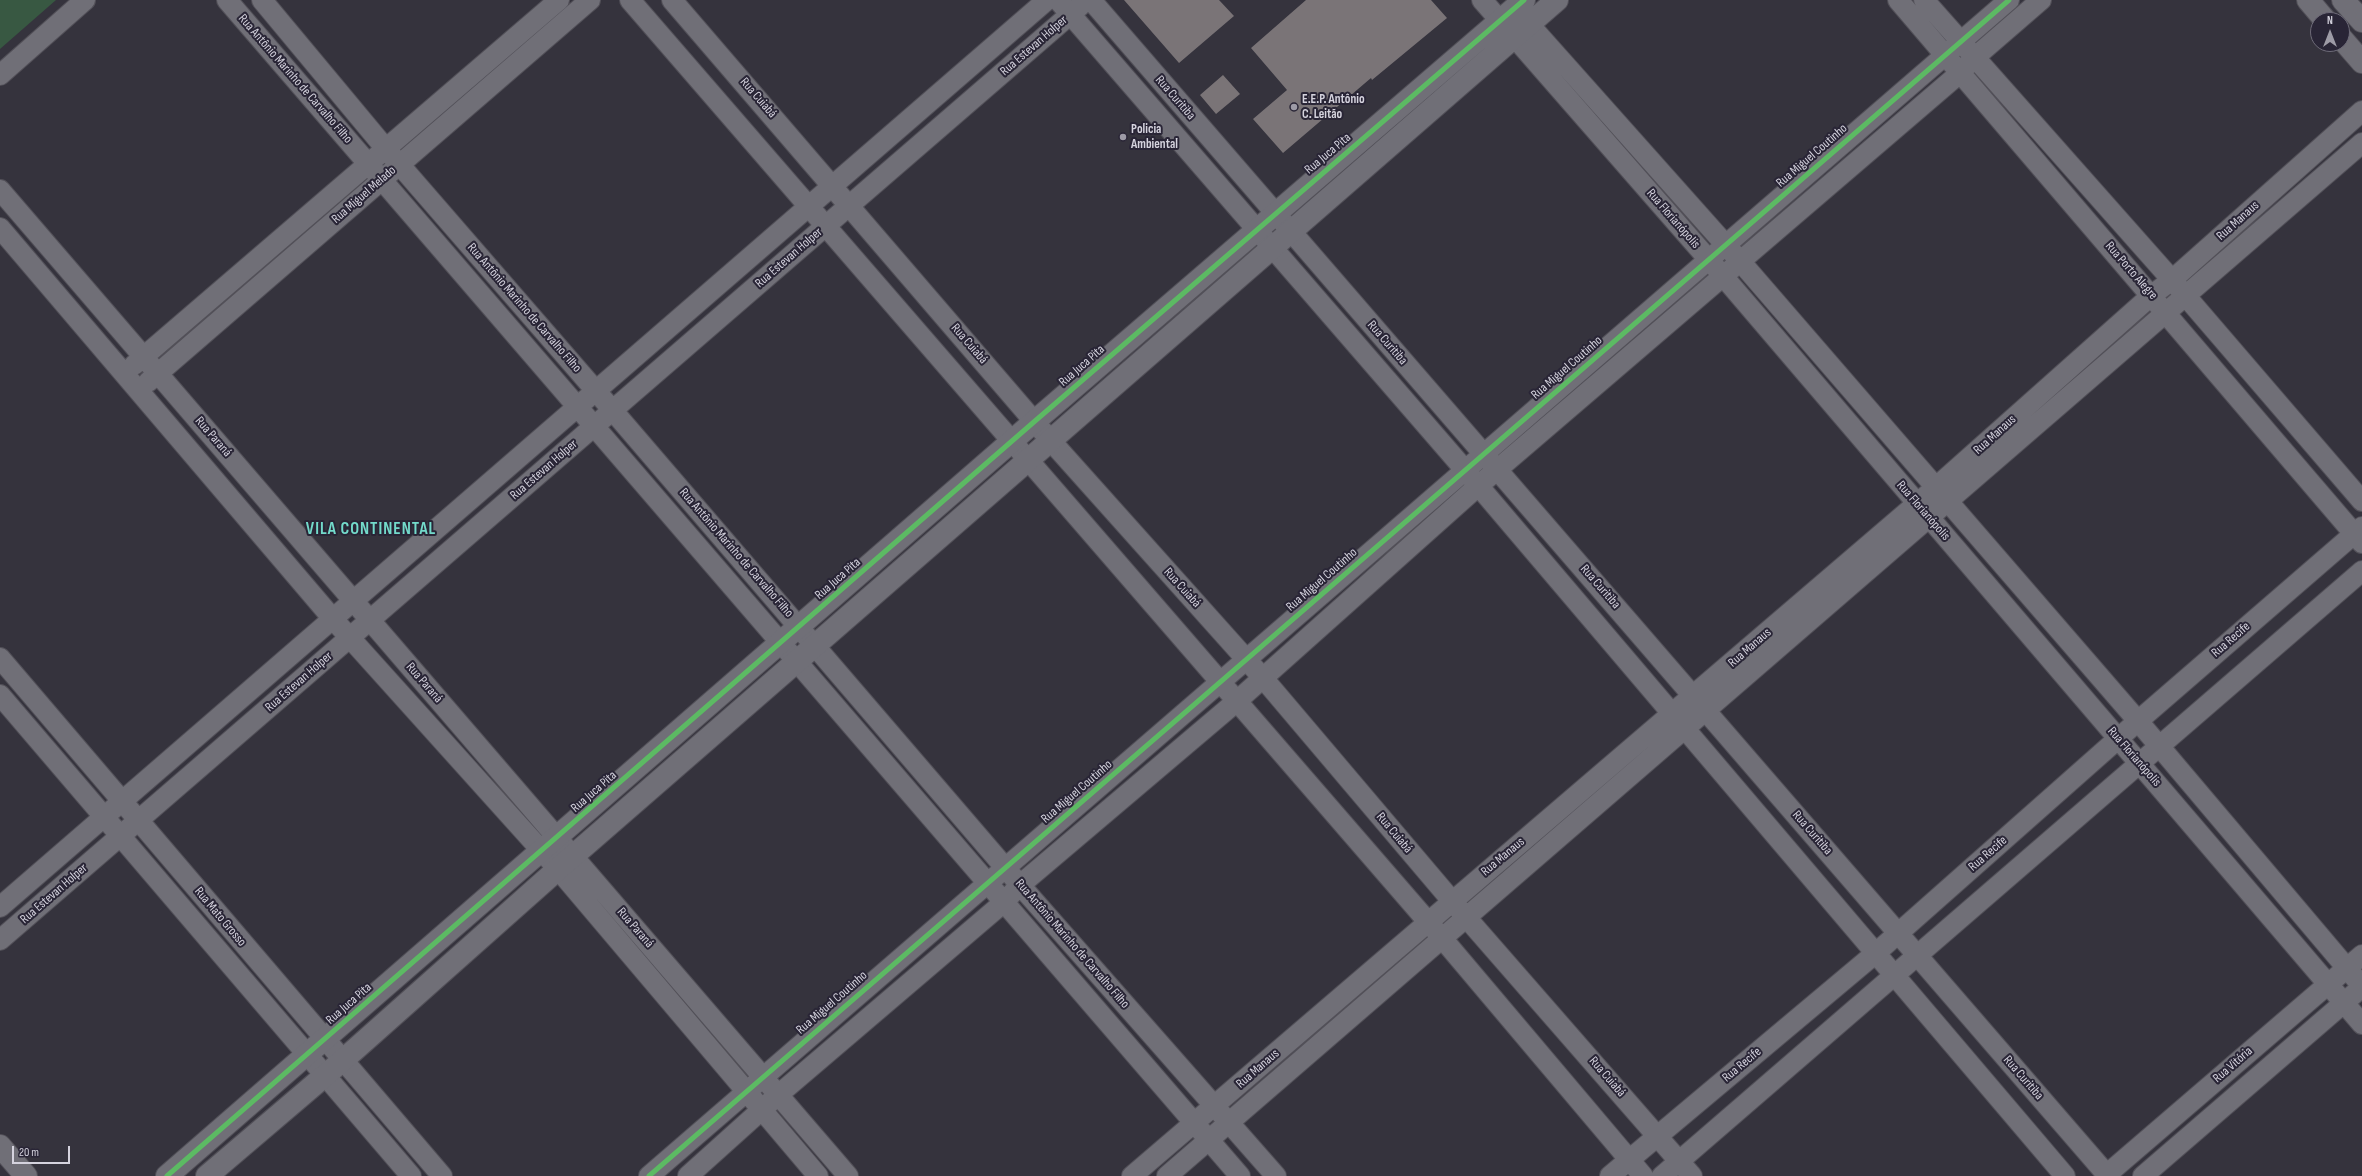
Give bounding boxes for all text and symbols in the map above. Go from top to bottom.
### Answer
street label: Rua Antônio Marinho de Carvalho Filho [235,11,355,147]
north arrow [2310,12,2350,52]
street label: Rua Estevan Holper [997,13,1071,79]
text: N [2327,14,2333,27]
street label: Rua Curitiba [1152,73,1198,123]
street label: Rua Cuiabá [736,75,780,121]
place label: E.E.P. Antônio C. Leitão [1302,92,1365,123]
marker: E.E.P. Antônio C. Leitão [1289,102,1299,112]
street label: Rua Miguel Coutinho [1773,121,1851,191]
place label: Policia Ambiental [1131,122,1178,153]
street label: Rua Juca Pita [1302,130,1354,178]
marker: Policia Ambiental [1118,132,1128,142]
street label: Rua Miguel Melado [329,163,399,227]
street label: Rua Florianópolis [1643,186,1703,252]
street label: Rua Manaus [2213,198,2263,244]
street label: Rua Estevan Holper [752,225,826,291]
street label: Rua Porto Alegre [2102,239,2160,303]
street label: Rua Antônio Marinho de Carvalho Filho [464,240,584,376]
street label: Rua Curitiba [1364,318,1410,368]
street label: Rua Cuiabá [947,321,991,367]
street label: Rua Miguel Coutinho [1528,333,1606,403]
street label: Rua Juca Pita [1056,342,1108,390]
street label: Rua Manaus [1970,412,2020,458]
street label: Rua Paraná [191,414,235,460]
street label: Rua Estevan Holper [507,437,581,503]
street label: Rua Florianópolis [1893,478,1953,544]
street label: Rua Antônio Marinho de Carvalho Filho [676,485,796,621]
district label: VILA CONTINENTAL [306,520,436,540]
street label: Rua Miguel Coutinho [1283,545,1361,615]
street label: Rua Juca Pita [812,555,864,603]
street label: Rua Curitiba [1577,562,1623,612]
street label: Rua Cuiabá [1160,565,1204,611]
street label: Rua Recife [2209,619,2253,661]
street label: Rua Manaus [1725,625,1775,671]
street label: Rua Estevan Holper [262,649,336,715]
street label: Rua Paraná [402,660,446,706]
street label: Rua Florianópolis [2104,724,2164,790]
street label: Rua Miguel Coutinho [1038,757,1116,827]
street label: Rua Juca Pita [568,768,620,816]
street label: Rua Curitiba [1789,808,1835,858]
street label: Rua Cuiabá [1373,810,1415,856]
street label: Rua Recife [1966,833,2010,875]
street label: Rua Manaus [1478,834,1528,880]
street label: Rua Estevan Holper [17,861,91,927]
street label: Rua Antônio Marinho de Carvalho Filho [1012,876,1132,1012]
street label: Rua Mato Grosso [191,884,249,950]
street label: Rua Paraná [613,905,657,951]
street label: Rua Miguel Coutinho [793,968,871,1038]
street label: Rua Juca Pita [323,980,375,1028]
street label: Rua Recife [1719,1044,1765,1086]
street label: Rua Vitória [2210,1044,2256,1086]
street label: Rua Manaus [1233,1046,1283,1092]
street label: Rua Curitiba [2000,1053,2046,1103]
street label: Rua Cuiabá [1585,1054,1629,1100]
scale bar [14,1138,72,1164]
text: 20 m [19,1145,39,1160]

